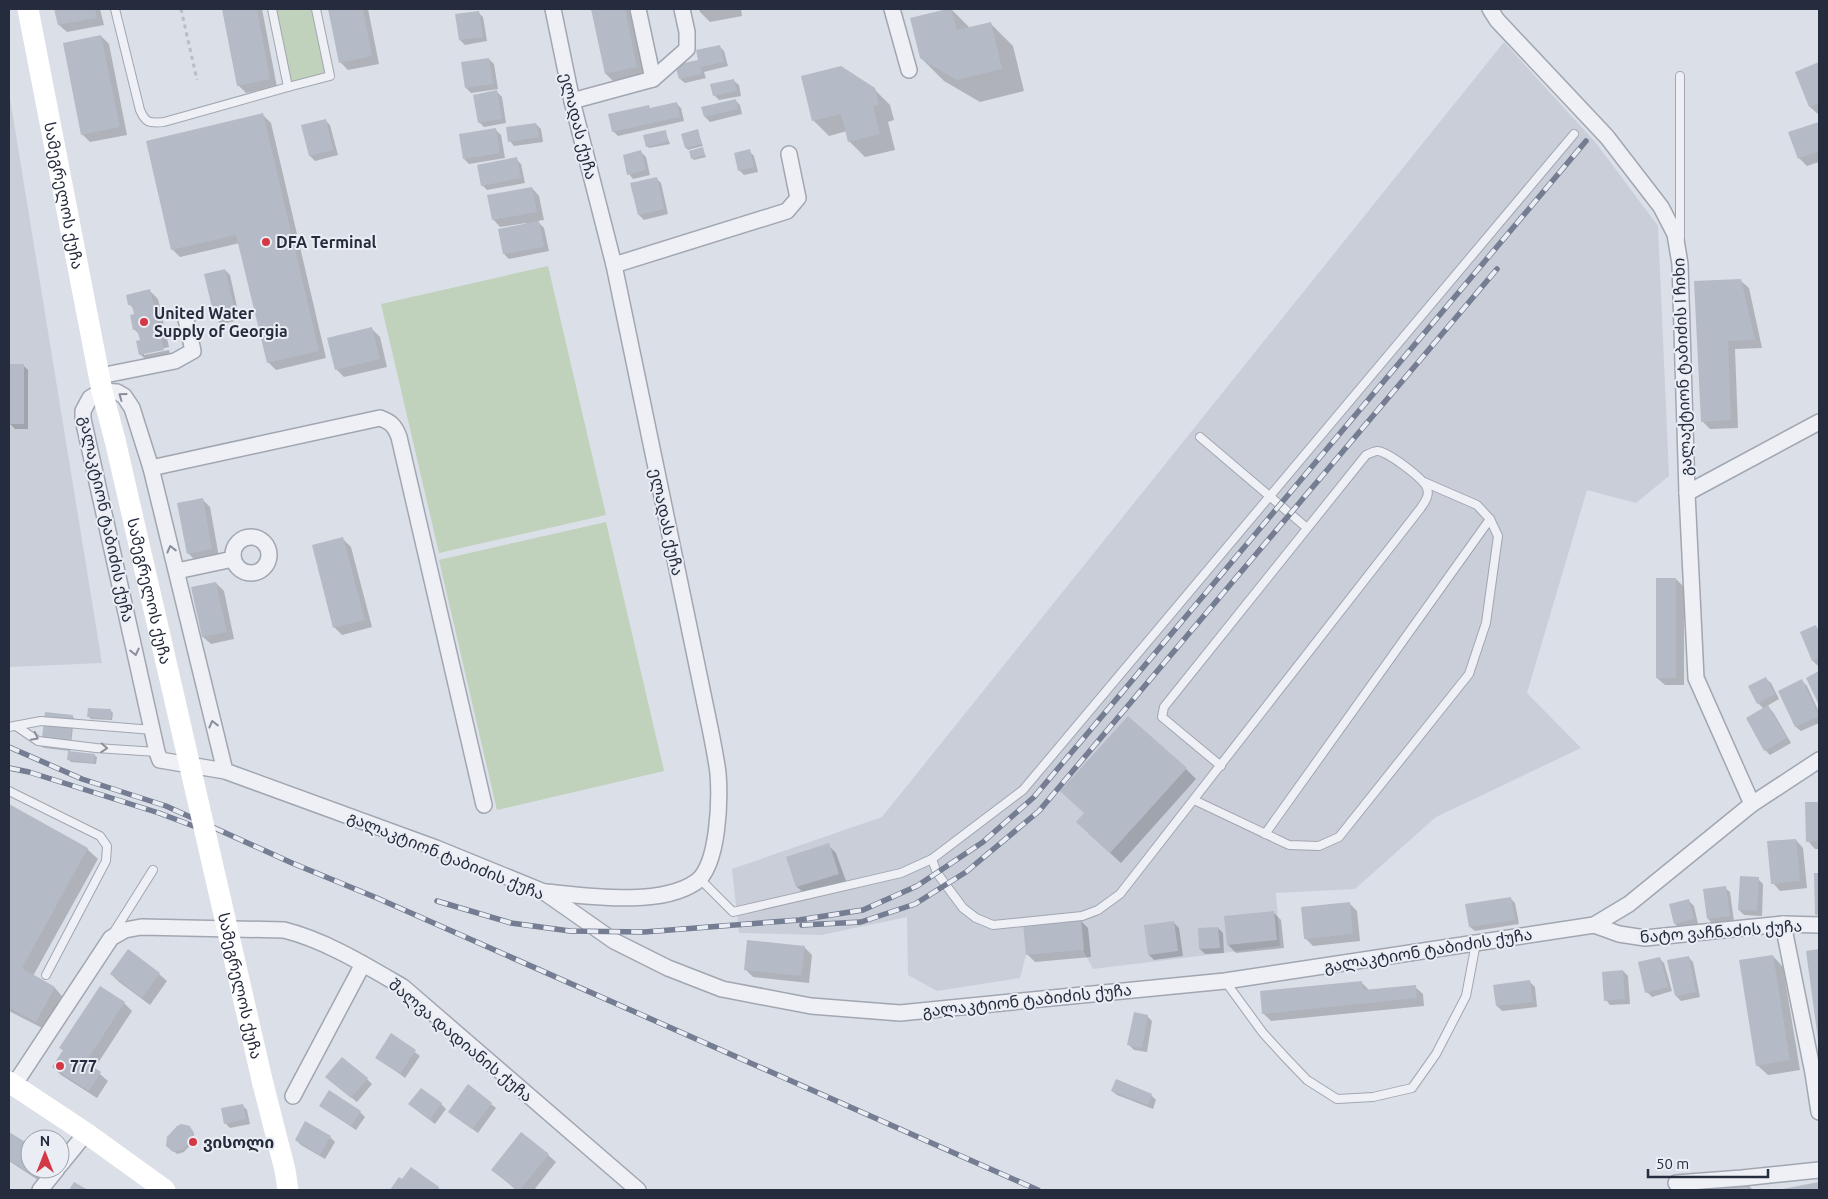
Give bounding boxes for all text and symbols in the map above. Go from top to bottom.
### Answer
street label: ელადას ქუჩა [555,71,601,182]
street label: სამეგრელოს ქუჩა [41,120,87,271]
place label: DFA Terminal [276,233,377,251]
marker: DFA Terminal [260,236,272,248]
street label: გალაქტიონ ტაბიძის I ჩიხი [1669,257,1697,476]
place label: United Water Supply of Georgia [154,304,288,340]
marker: United Water Supply of Georgia [138,316,150,328]
one-way arrow [118,393,128,402]
street label: გალაკტიონ ტაბიძის ქუჩა [74,414,138,624]
street label: ელადას ქუჩა [645,467,687,578]
street label: სამეგრელოს ქუჩა [124,516,175,666]
one-way arrow [166,544,177,553]
one-way arrow [129,647,140,656]
one-way arrow [209,720,219,728]
one-way arrow [29,731,38,741]
one-way arrow [100,743,108,754]
street label: გალაკტიონ ტაბიძის ქუჩა [344,807,547,905]
street label: სამეგრელოს ქუჩა [215,911,266,1061]
street label: ნატო ვაჩნაძის ქუჩა [1639,916,1803,947]
street label: გალაკტიონ ტაბიძის ქუჩა [1323,925,1534,977]
street label: შალვა დადიანის ქუჩა [384,975,536,1107]
street label: გალაკტიონ ტაბიძის ქუჩა [921,980,1133,1022]
place label: 777 [70,1057,97,1075]
marker: 777 [54,1060,66,1072]
north arrow [20,1129,70,1179]
text: N [40,1133,50,1149]
place label: ვისოლი [203,1133,274,1153]
marker: ვისოლი [187,1136,199,1148]
scale bar [1648,1146,1768,1178]
text: 50 m [1656,1155,1689,1172]

